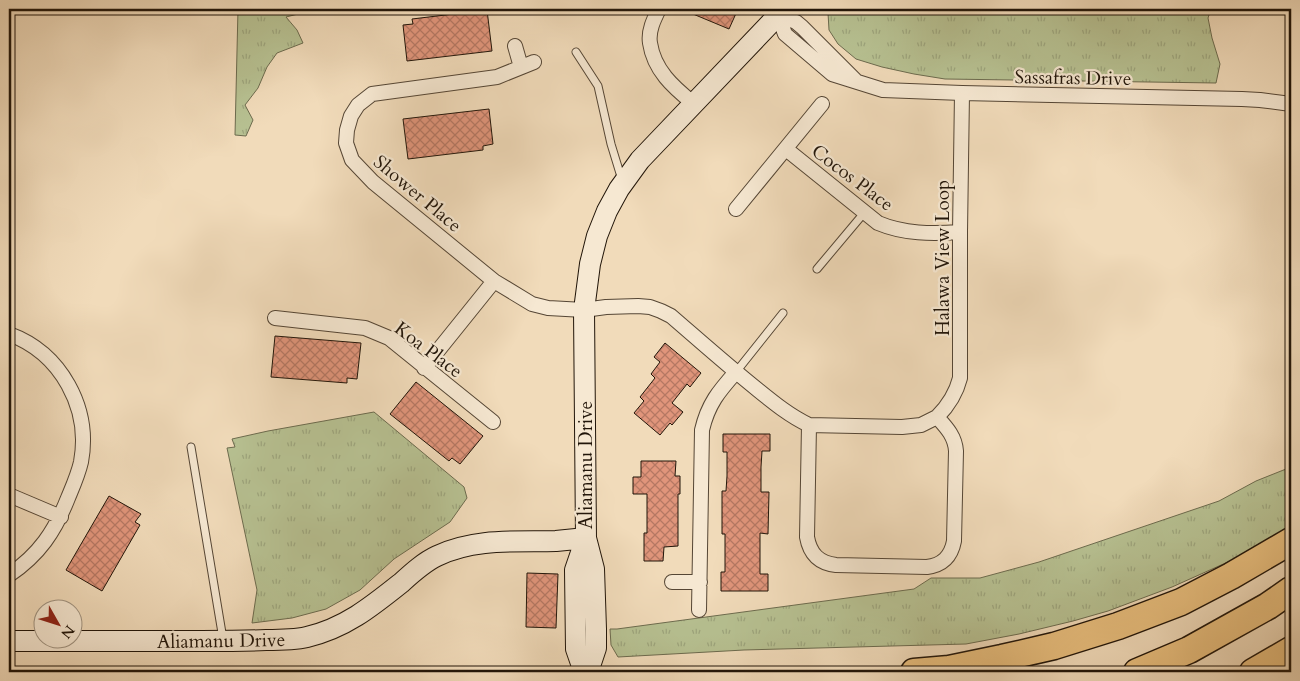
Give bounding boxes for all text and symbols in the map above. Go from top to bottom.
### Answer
street label: Sassafras Drive [1014,64,1132,92]
street label: Cocos Place [806,138,899,217]
street label: Shower Place [368,149,467,238]
street label: Halawa View Loop [930,180,956,336]
street label: Koa Place [389,316,468,384]
street label: Aliamanu Drive [573,401,599,529]
north arrow [32,598,82,648]
text: N [57,621,79,643]
street label: Aliamanu Drive [157,627,285,655]

